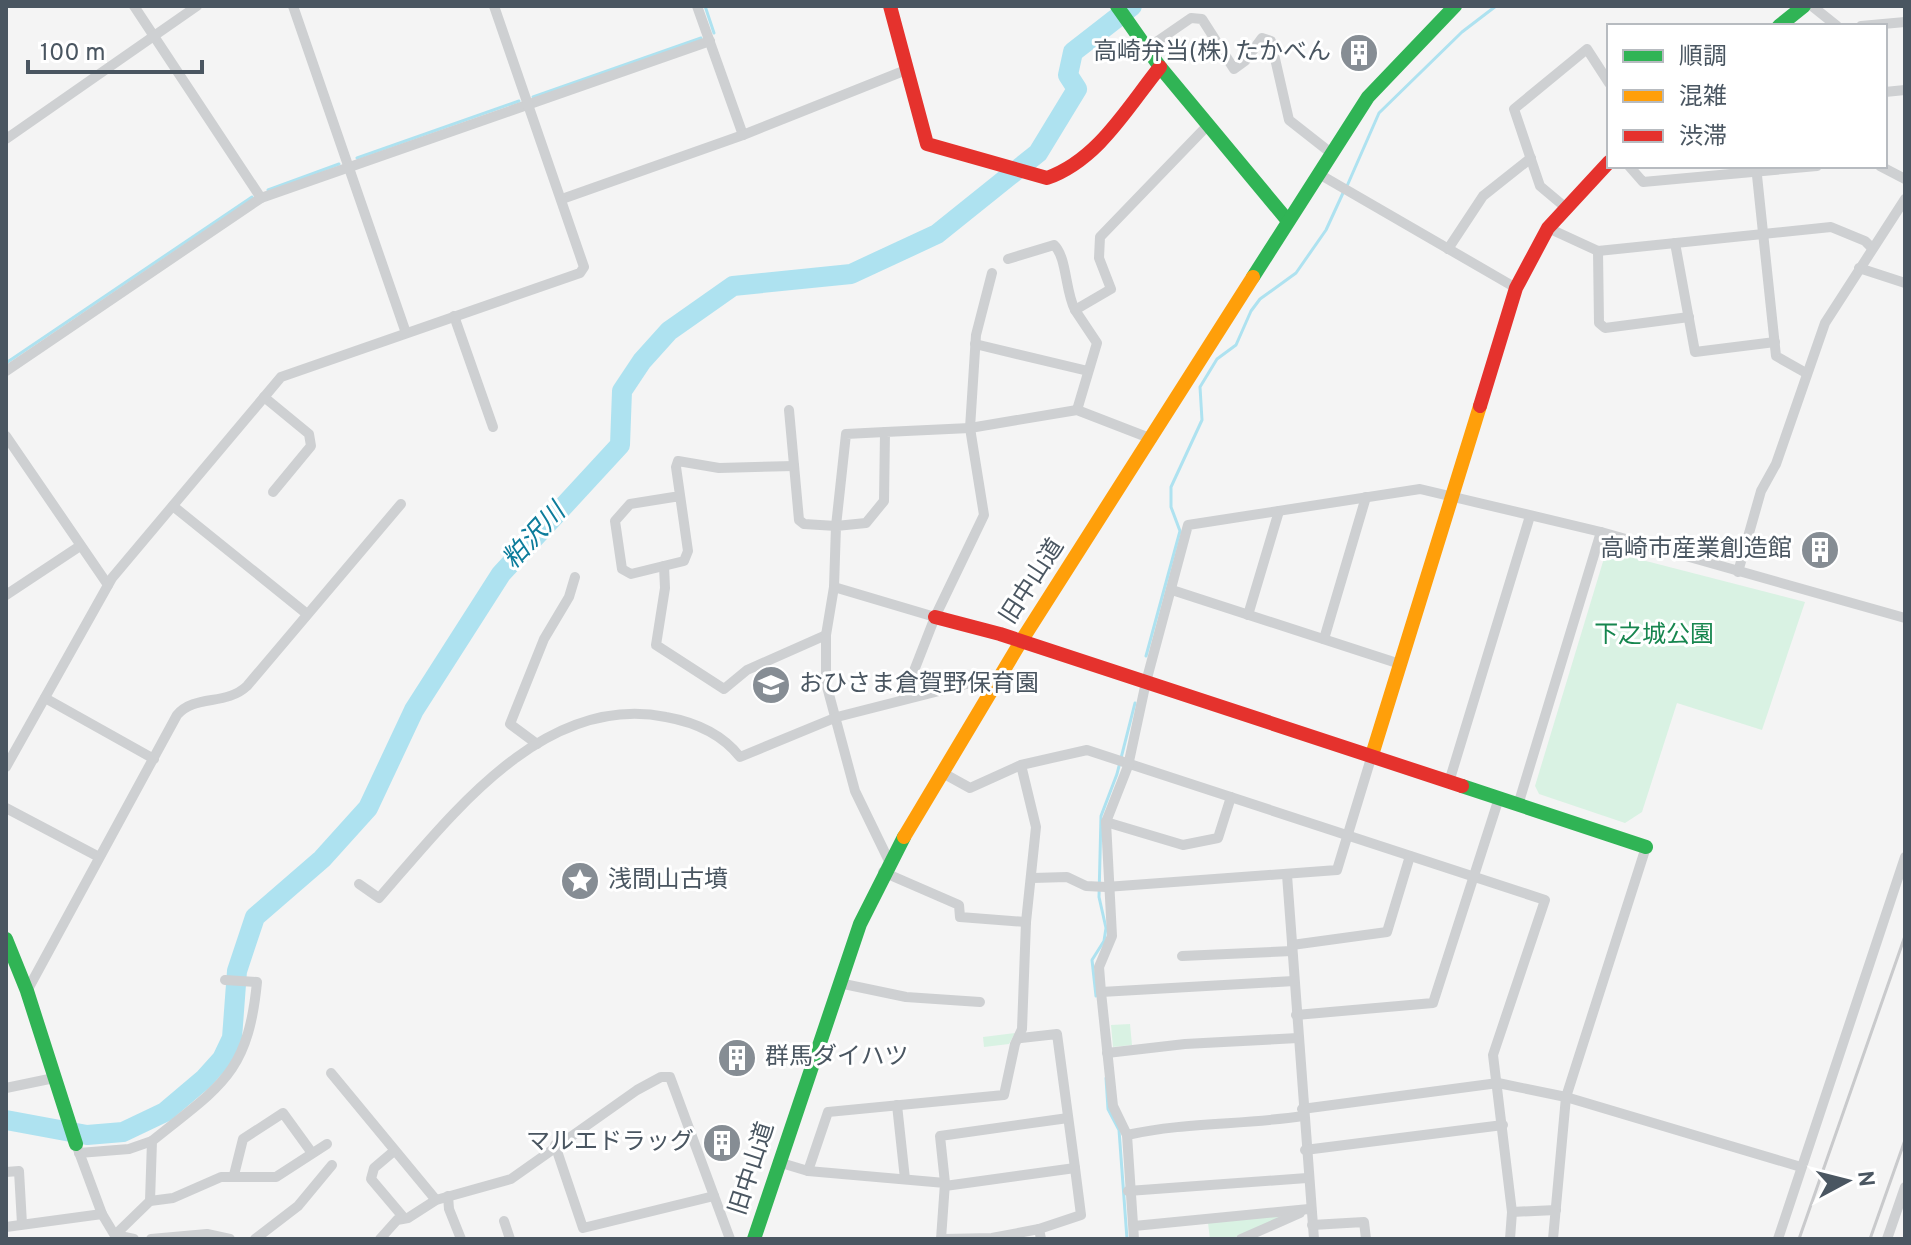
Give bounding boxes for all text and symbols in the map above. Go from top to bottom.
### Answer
scale bar [28,24,202,74]
legend [1607,24,1887,168]
building icon: 高崎弁当(株) たかべん [1338,32,1380,74]
place label: 高崎弁当(株) たかべん [1093,38,1331,68]
text: 100 m [40,39,106,69]
text: 順調 [1679,43,1727,73]
text: 混雑 [1679,83,1727,113]
text: 渋滞 [1679,123,1727,153]
water label: 粕沢川 [496,495,576,577]
building icon: 高崎市産業創造館 [1799,529,1841,571]
street label: 旧中山道 [994,534,1072,630]
place label: 高崎市産業創造館 [1600,535,1792,565]
park label: 下之城公園 [1594,621,1714,651]
school or university icon: おひさま倉賀野保育園 [750,664,792,706]
place label: おひさま倉賀野保育園 [799,670,1039,700]
place icon: 浅間山古墳 [559,860,601,902]
place label: 浅間山古墳 [608,866,728,896]
building icon: 群馬ダイハツ [716,1037,758,1079]
place label: 群馬ダイハツ [765,1043,909,1073]
street label: 旧中山道 [724,1119,782,1219]
building icon: マルエドラッグ [701,1122,743,1164]
place label: マルエドラッグ [526,1128,694,1158]
north arrow [1807,1141,1887,1221]
text: N [1850,1169,1879,1188]

